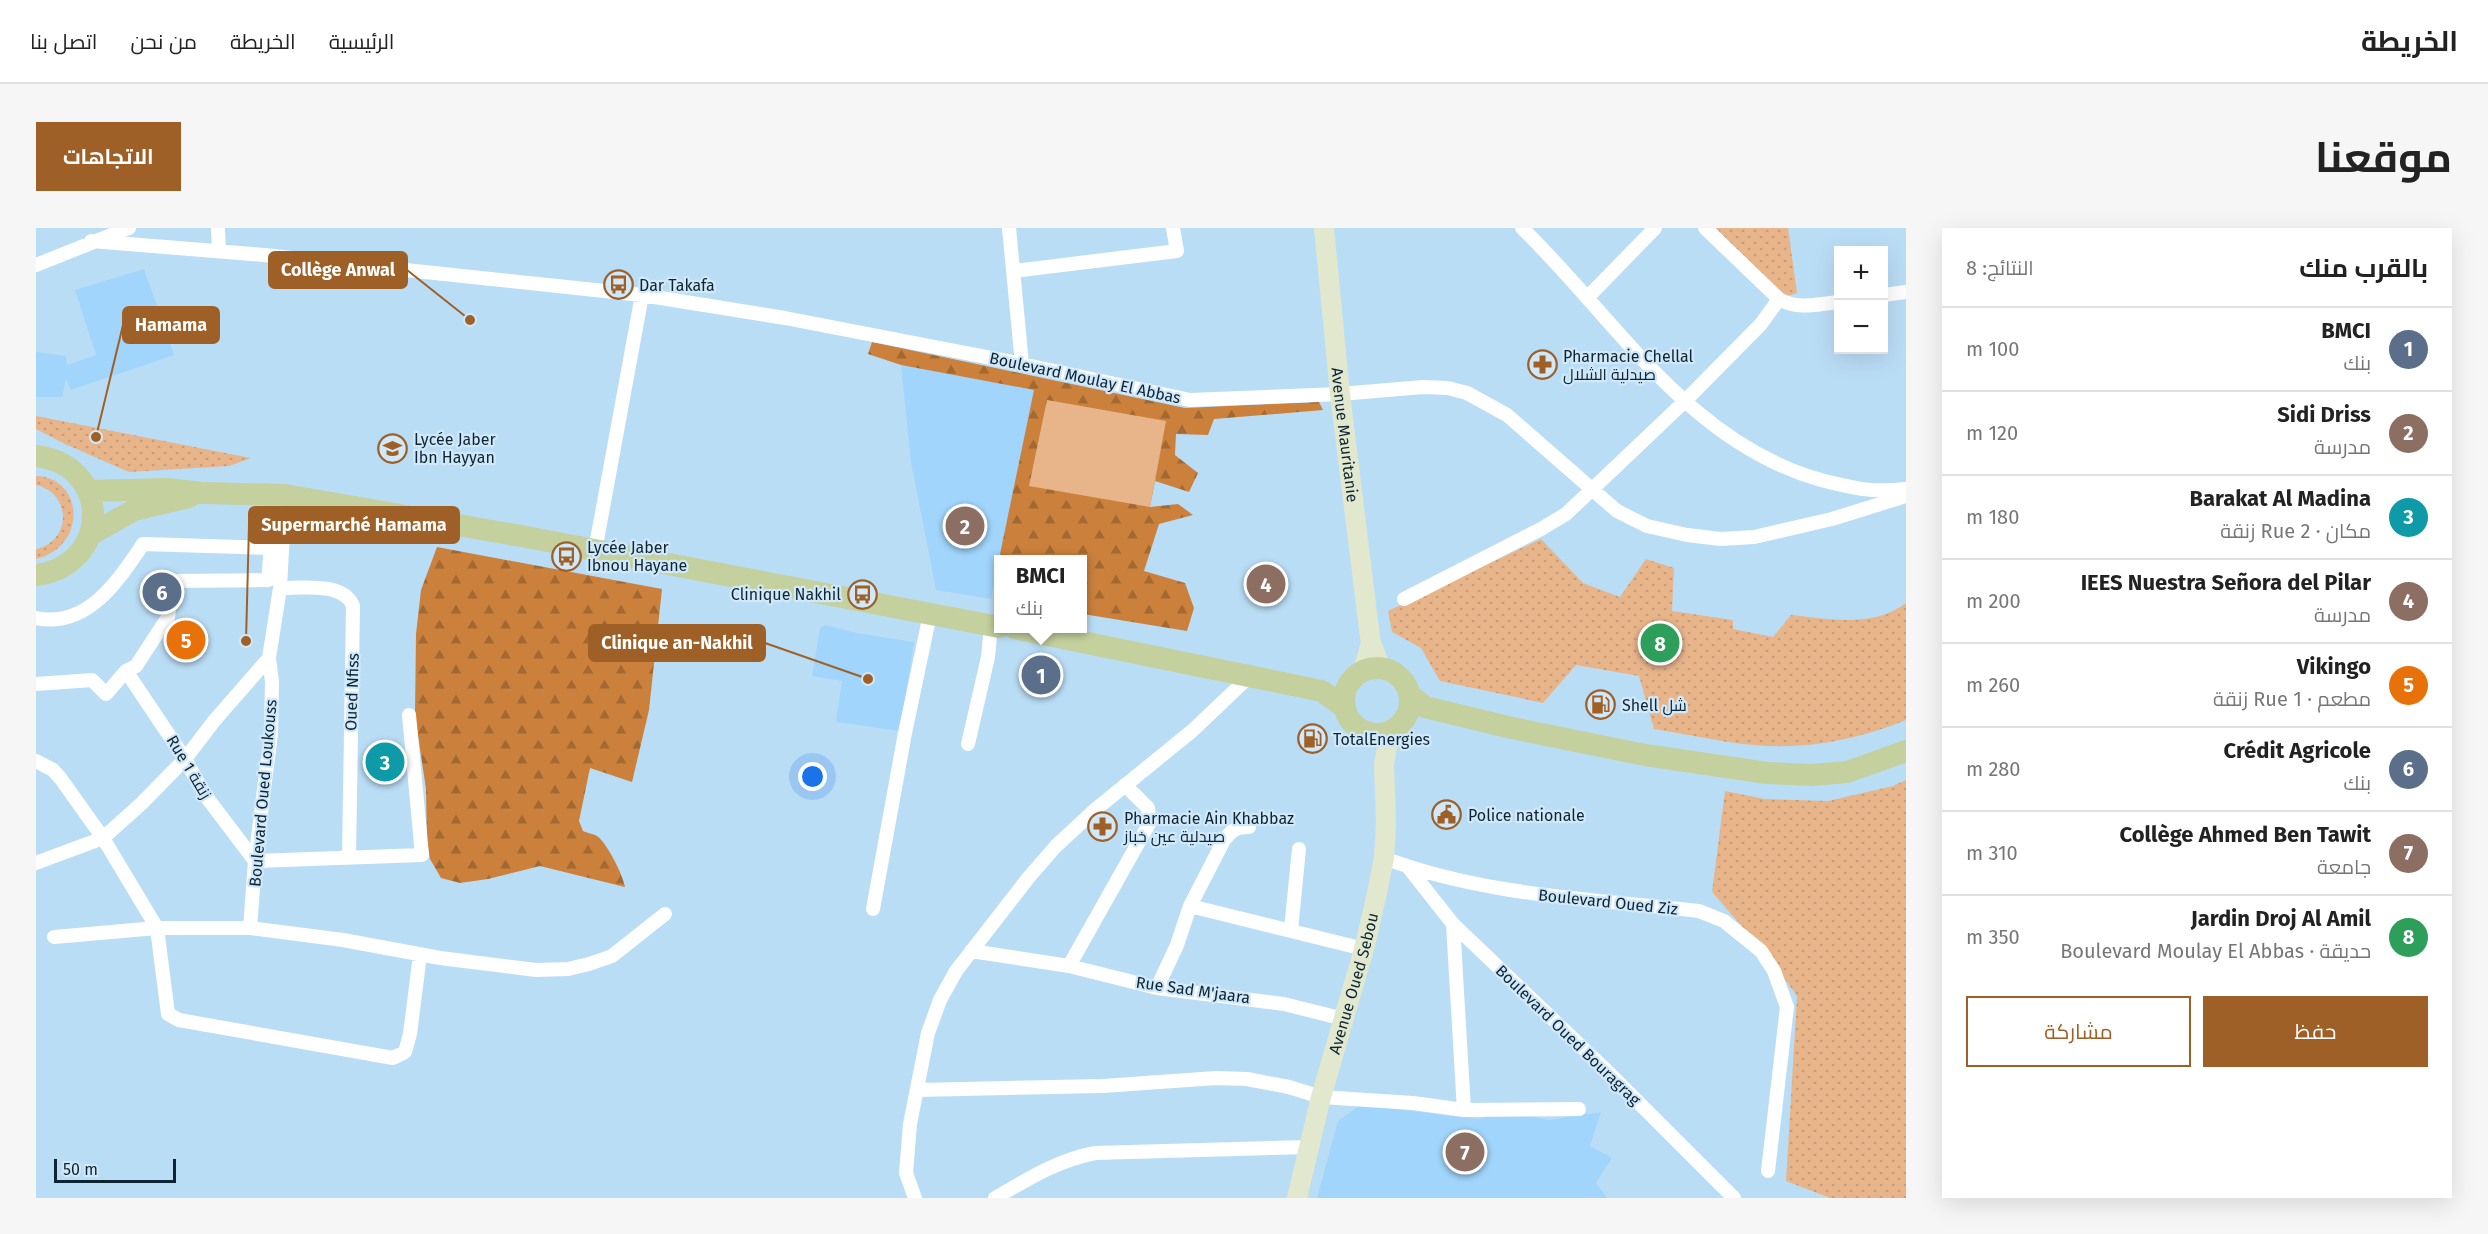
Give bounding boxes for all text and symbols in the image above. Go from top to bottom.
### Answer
text: الخريطة [2361,25,2458,58]
text: اتصل بنا [30,29,97,55]
text: من نحن [130,29,197,55]
text: الخريطة [230,29,296,55]
text: الرئيسية [329,29,395,55]
button: الاتجاهات [36,122,181,191]
text: موقعنا [2315,133,2452,183]
map controls [1834,246,1888,354]
button: + [1834,246,1888,300]
callout: Collège Anwal [269,252,407,288]
text: بالقرب منك [2299,253,2428,284]
text: النتائج: 8 [1966,256,2034,280]
text: Collège Anwal [281,259,396,281]
bus stop icon: Dar Takafa [602,269,634,301]
place label: Dar Takafa [639,276,715,295]
button: − [1834,300,1888,354]
callout: Hamama [123,307,219,343]
text: Hamama [135,314,207,336]
text: BMCI [2321,317,2371,344]
text: 100 m [1966,337,2019,361]
text: 1 [2404,337,2413,361]
place label: Pharmacie Chellal صيدلية الشلال [1563,347,1694,385]
street label: Boulevard Moulay El Abbas [988,348,1182,408]
pharmacy icon: Pharmacie Chellal صيدلية الشلال [1526,349,1558,381]
text: بنك [2343,351,2371,375]
street label: Avenue Mauritanie [1328,367,1363,503]
text: Sidi Driss [2277,401,2371,428]
text: 120 m [1966,421,2018,445]
text: 2 [2403,421,2414,445]
place label: Lycée Jaber Ibn Hayyan [414,430,496,467]
school or university icon: Lycée Jaber Ibn Hayyan [377,432,409,464]
text: مدرسة [2314,435,2371,459]
text: Barakat Al Madina [2189,485,2371,512]
pin: 2 [946,504,984,548]
text: 180 m [1966,505,2019,529]
text: 3 [2403,505,2414,529]
callout: Supermarché Hamama [249,507,459,543]
text: Supermarché Hamama [261,514,447,536]
text: مكان · Rue 2 زنقة [2220,519,2371,543]
place label: Lycée Jaber Ibnou Hayane [587,538,687,575]
bus stop icon: Lycée Jaber Ibnou Hayane [550,540,582,572]
popup [994,555,1087,633]
text: BMCI [1016,562,1065,589]
pin: 4 [1246,562,1286,606]
text: IEES Nuestra Señora del Pilar [2081,569,2371,596]
pin: 6 [142,570,182,614]
bus stop icon: Clinique Nakhil [846,578,878,610]
place label: Clinique Nakhil [731,585,841,604]
text: 200 m [1966,589,2021,613]
text: 4 [2403,589,2414,613]
text: بنك [1016,596,1043,620]
text: مدرسة [2314,603,2371,627]
pin: 5 [166,618,206,662]
pin: 8 [1640,620,1680,666]
callout: Clinique an-Nakhil [589,625,765,661]
text: Clinique an-Nakhil [601,632,753,654]
pin: 1 [1022,652,1060,698]
street label: Oued Nfiss [341,653,363,731]
text: Vikingo [2297,653,2371,680]
text: 260 m [1966,673,2020,697]
text: 5 [2403,673,2414,697]
text: مطعم · Rue 1 زنقة [2213,687,2371,711]
fuel station icon: Shell شل [1585,689,1617,721]
place label: Shell شل [1622,696,1687,716]
street label: Boulevard Oued Loukouss [245,698,281,888]
fuel station icon: TotalEnergies [1296,723,1328,755]
place label: TotalEnergies [1333,730,1430,749]
street label: Rue 1 زنقة [163,732,215,802]
text: Crédit Agricole [2224,737,2371,764]
pin: 3 [366,740,404,784]
text: 280 m [1966,757,2021,781]
text: 6 [2403,757,2414,781]
your location [798,762,827,791]
text: بنك [2343,771,2371,795]
public building icon: Police nationale [1431,799,1463,831]
place label: Police nationale [1468,806,1585,825]
place label: Pharmacie Ain Khabbaz صيدلية عين خباز [1123,809,1294,847]
pharmacy icon: Pharmacie Ain Khabbaz صيدلية عين خباز [1087,811,1119,843]
text: Collège Ahmed Ben Tawit [2119,821,2371,848]
text: 310 m [1966,841,2018,865]
text: 7 [2404,841,2413,865]
text: جامعة [2317,855,2371,879]
street label: Boulevard Oued Ziz [1537,885,1679,919]
text: Jardin Droj Al Amil [2191,905,2371,932]
street label: Avenue Oued Sebou [1324,911,1382,1056]
text: 350 m [1966,925,2020,949]
text: 8 [2403,925,2414,949]
text: حديقة · Boulevard Moulay El Abbas [2060,939,2371,963]
street label: Boulevard Oued Bouragrag [1492,961,1645,1110]
street label: Rue Sad M'jaara [1135,973,1251,1007]
button: مشاركة [1966,996,2191,1067]
button: حفظ [2203,996,2428,1067]
pin: 7 [1446,1130,1484,1174]
scale bar [54,1156,176,1184]
text: 50 m [63,1160,98,1179]

